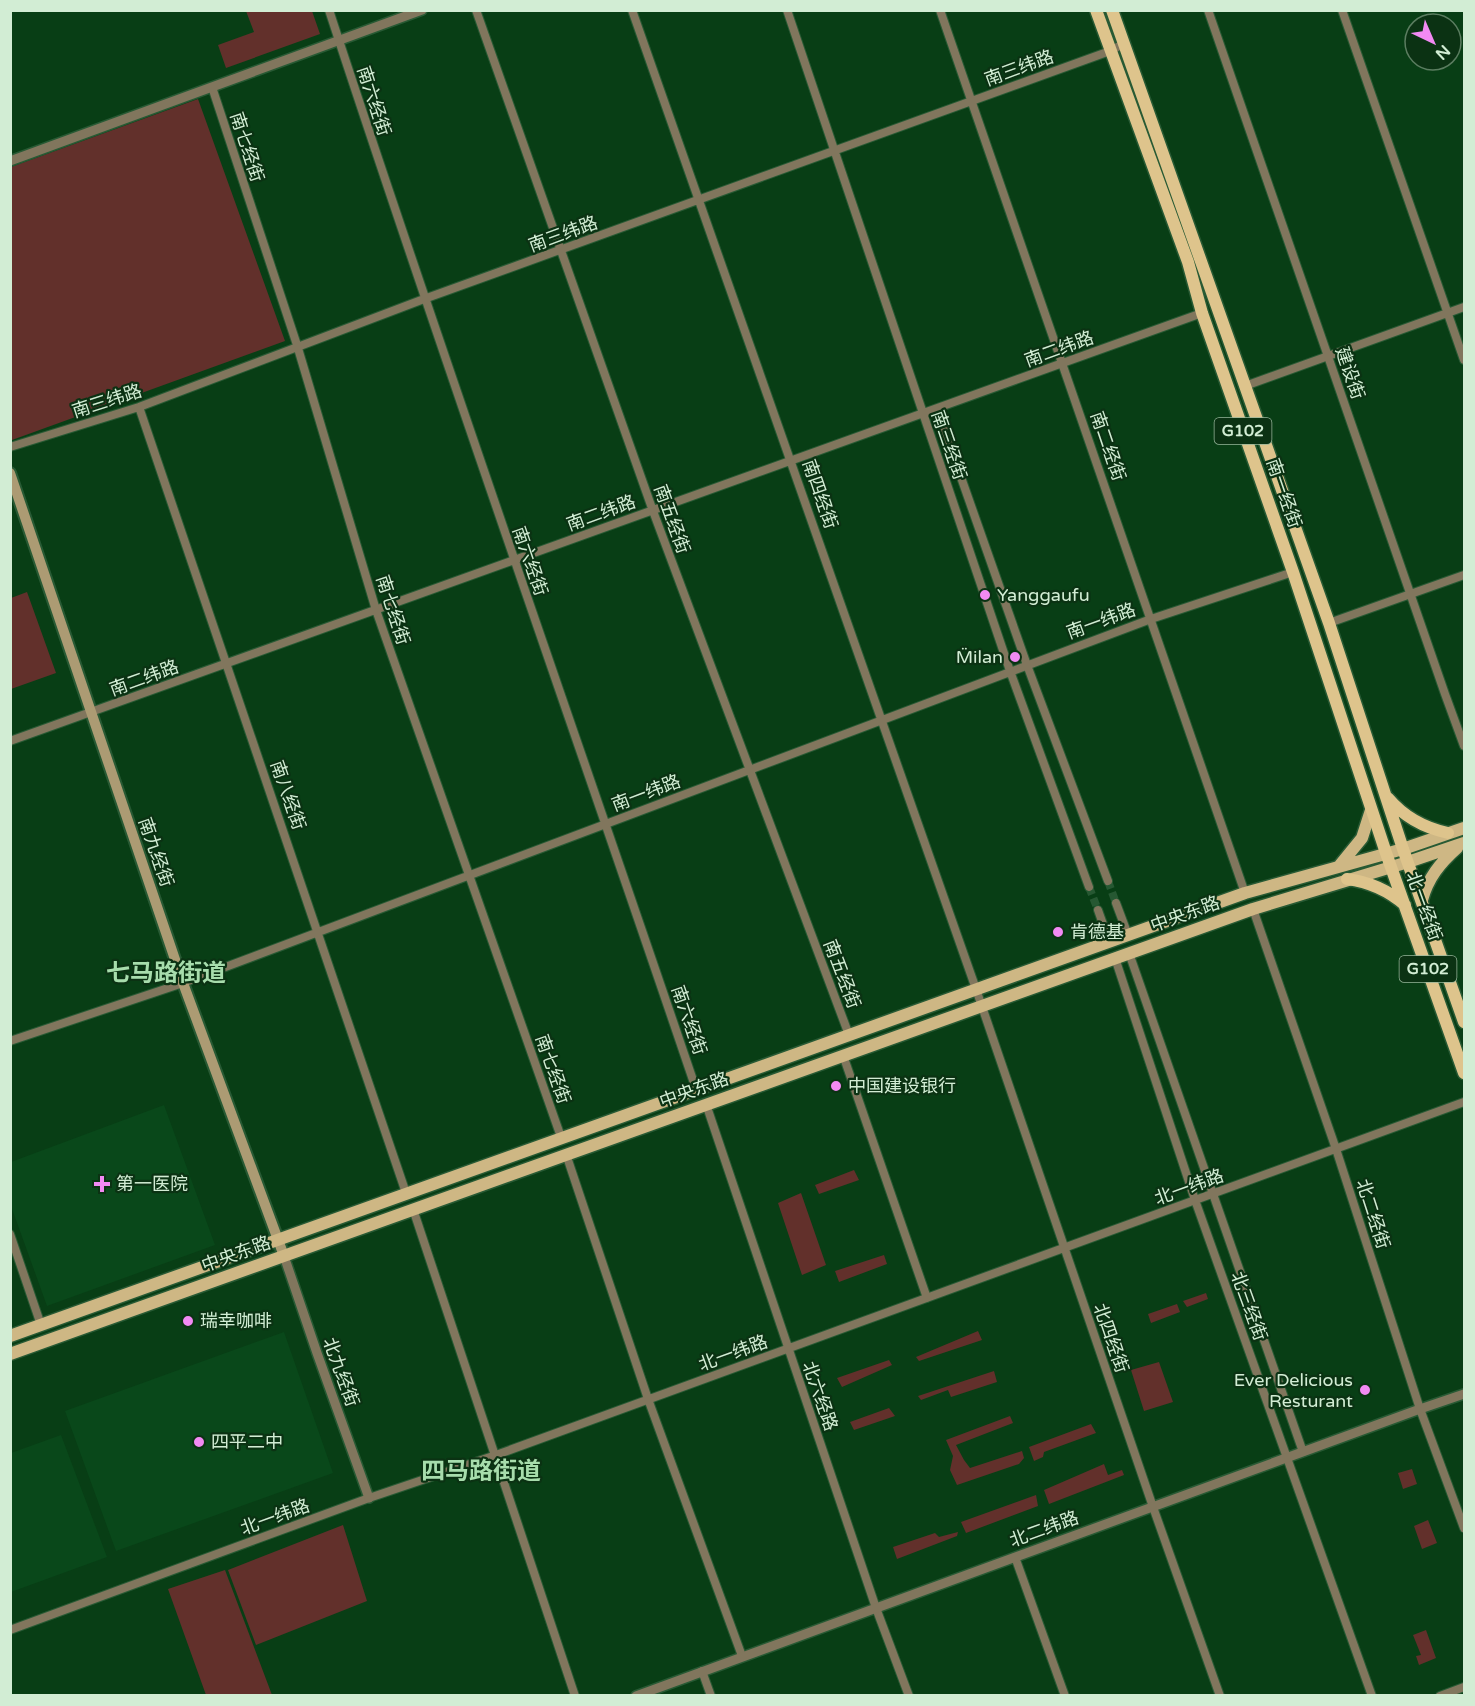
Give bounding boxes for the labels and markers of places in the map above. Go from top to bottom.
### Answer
place label: Yanggaufu [997,584,1090,606]
marker: Yanggaufu [978,588,992,602]
place label: M̈ilan [956,646,1003,668]
marker: M̈ilan [1008,650,1022,664]
place label: 肯德基 [1070,921,1124,943]
marker: 肯德基 [1051,925,1065,939]
place label: 中国建设银行 [848,1075,956,1097]
marker: 中国建设银行 [829,1079,843,1093]
place label: 第一医院 [116,1173,188,1195]
marker: 第一医院 [93,1175,111,1193]
place label: 瑞幸咖啡 [200,1310,272,1332]
marker: 瑞幸咖啡 [181,1314,195,1328]
place label: Ever Delicious Resturant [1234,1369,1353,1412]
marker: Ever Delicious Resturant [1358,1383,1372,1397]
place label: 四平二中 [211,1431,283,1453]
marker: 四平二中 [192,1435,206,1449]

